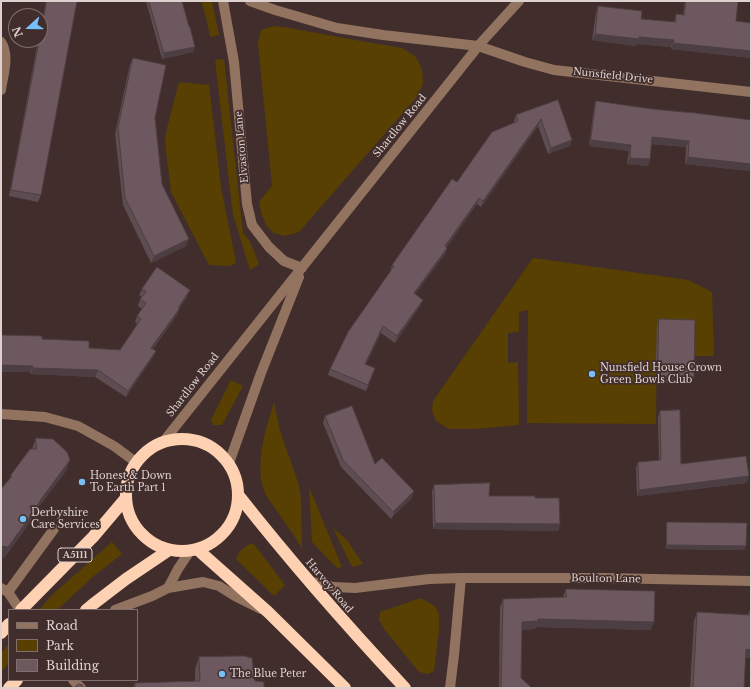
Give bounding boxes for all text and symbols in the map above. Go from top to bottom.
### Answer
north arrow [8,8,48,48]
text: N [9,25,26,39]
street label: Nunsfield Drive [572,66,654,86]
street label: Shardlow Road [371,92,429,160]
street label: Elvaston Lane [233,111,251,183]
street label: Shardlow Road [164,351,222,419]
place label: Nunsfield House Crown Green Bowls Club [600,362,722,386]
marker: Nunsfield House Crown Green Bowls Club [587,369,597,379]
place label: Honest & Down To Earth Part 1 [90,470,172,494]
marker: Honest & Down To Earth Part 1 [77,477,87,487]
place label: Derbyshire Care Services [31,507,100,530]
marker: Derbyshire Care Services [18,514,28,524]
road number: A5111 [58,548,92,562]
street label: Harvey Road [303,557,355,615]
street label: Boulton Lane [571,572,641,586]
legend [8,609,138,681]
text: Road [46,618,78,633]
text: Park [46,638,74,653]
text: Building [46,658,99,673]
place label: The Blue Peter [230,668,306,680]
marker: The Blue Peter [217,669,227,679]

